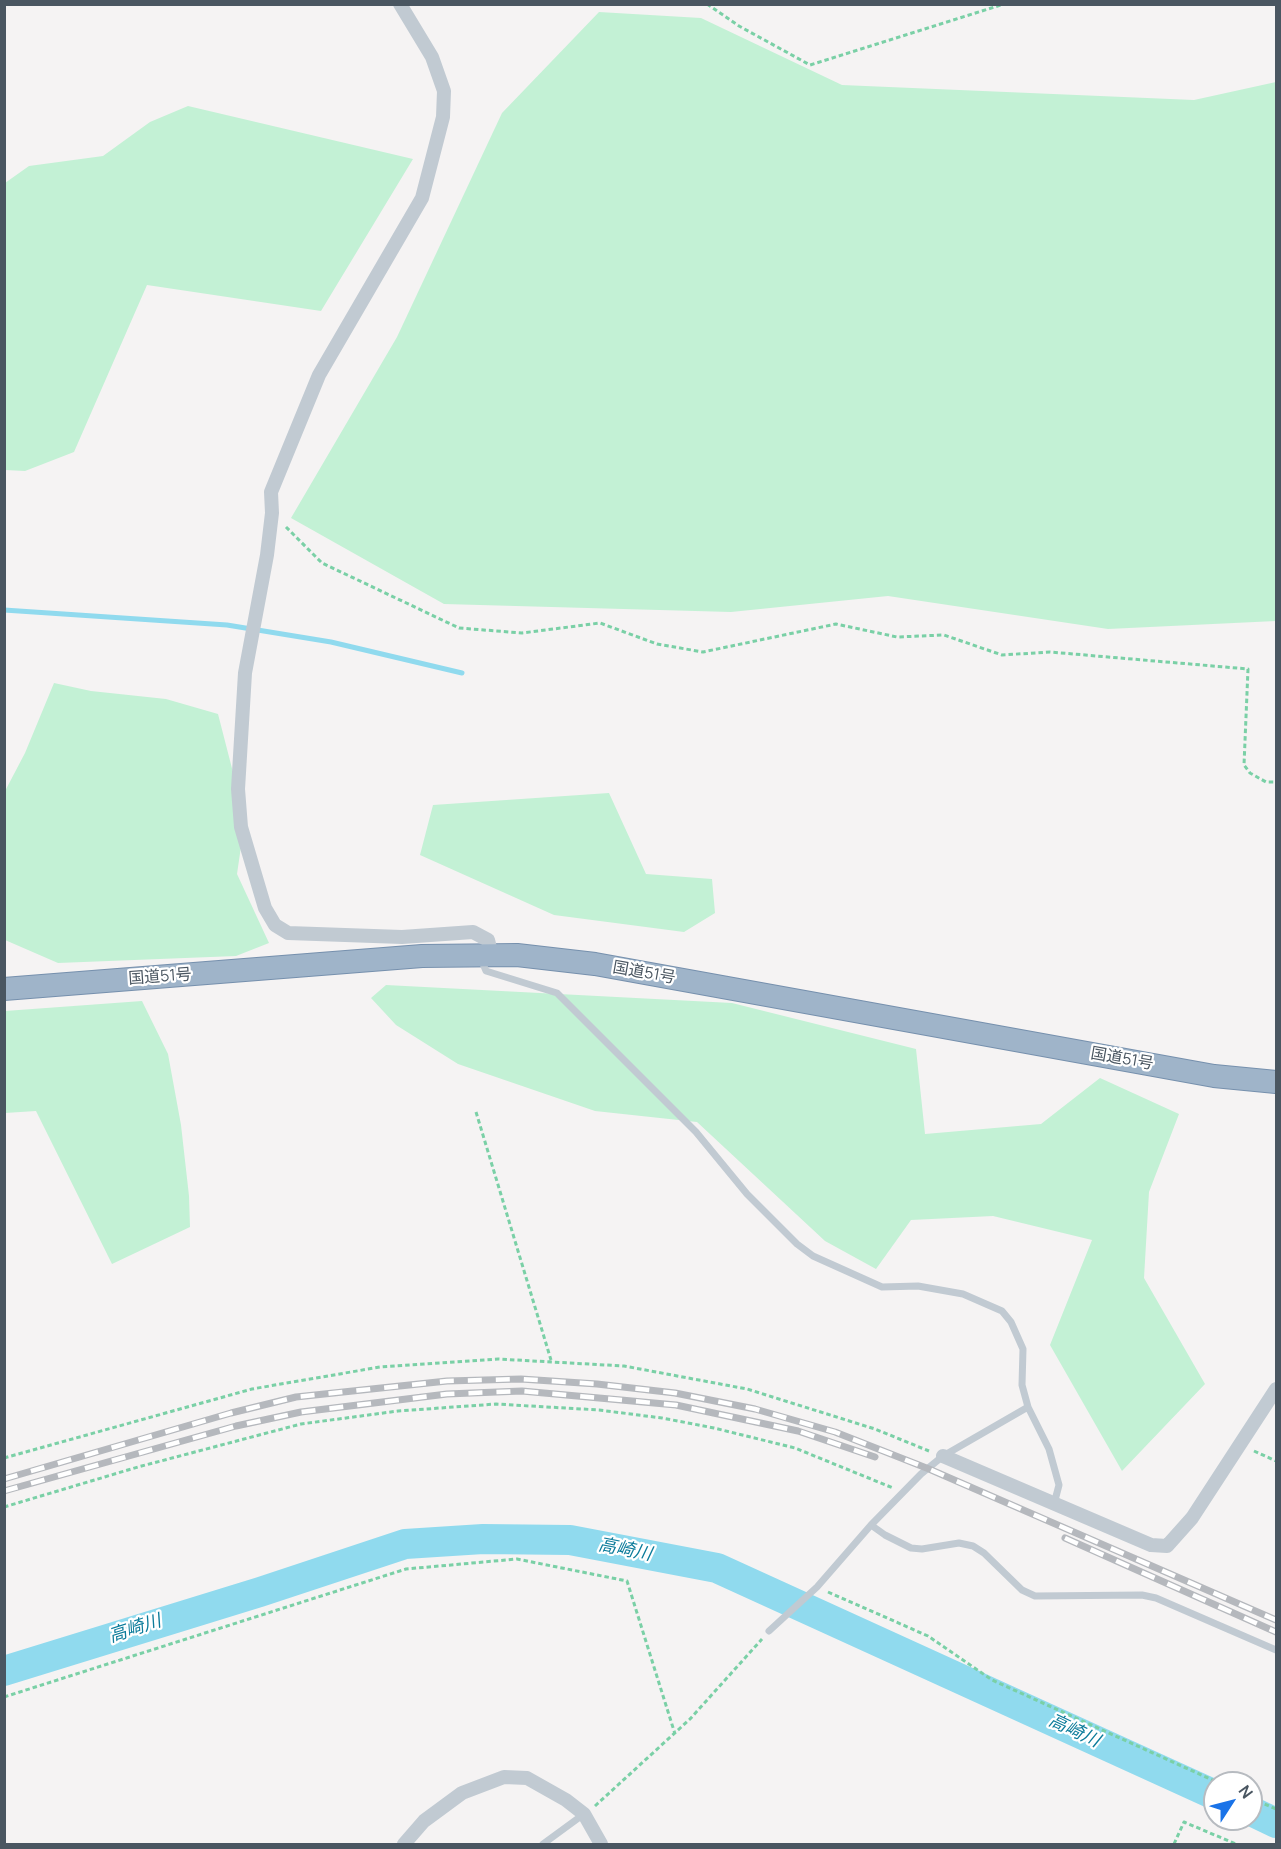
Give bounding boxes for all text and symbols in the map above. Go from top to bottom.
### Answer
street label: 国道51号 [611,958,677,988]
street label: 国道51号 [128,965,192,989]
street label: 国道51号 [1089,1044,1155,1074]
water label: 高崎川 [596,1534,654,1566]
water label: 高崎川 [106,1610,164,1648]
water label: 高崎川 [1045,1710,1103,1752]
north arrow [1203,1771,1263,1831]
text: N [1234,1780,1258,1803]

